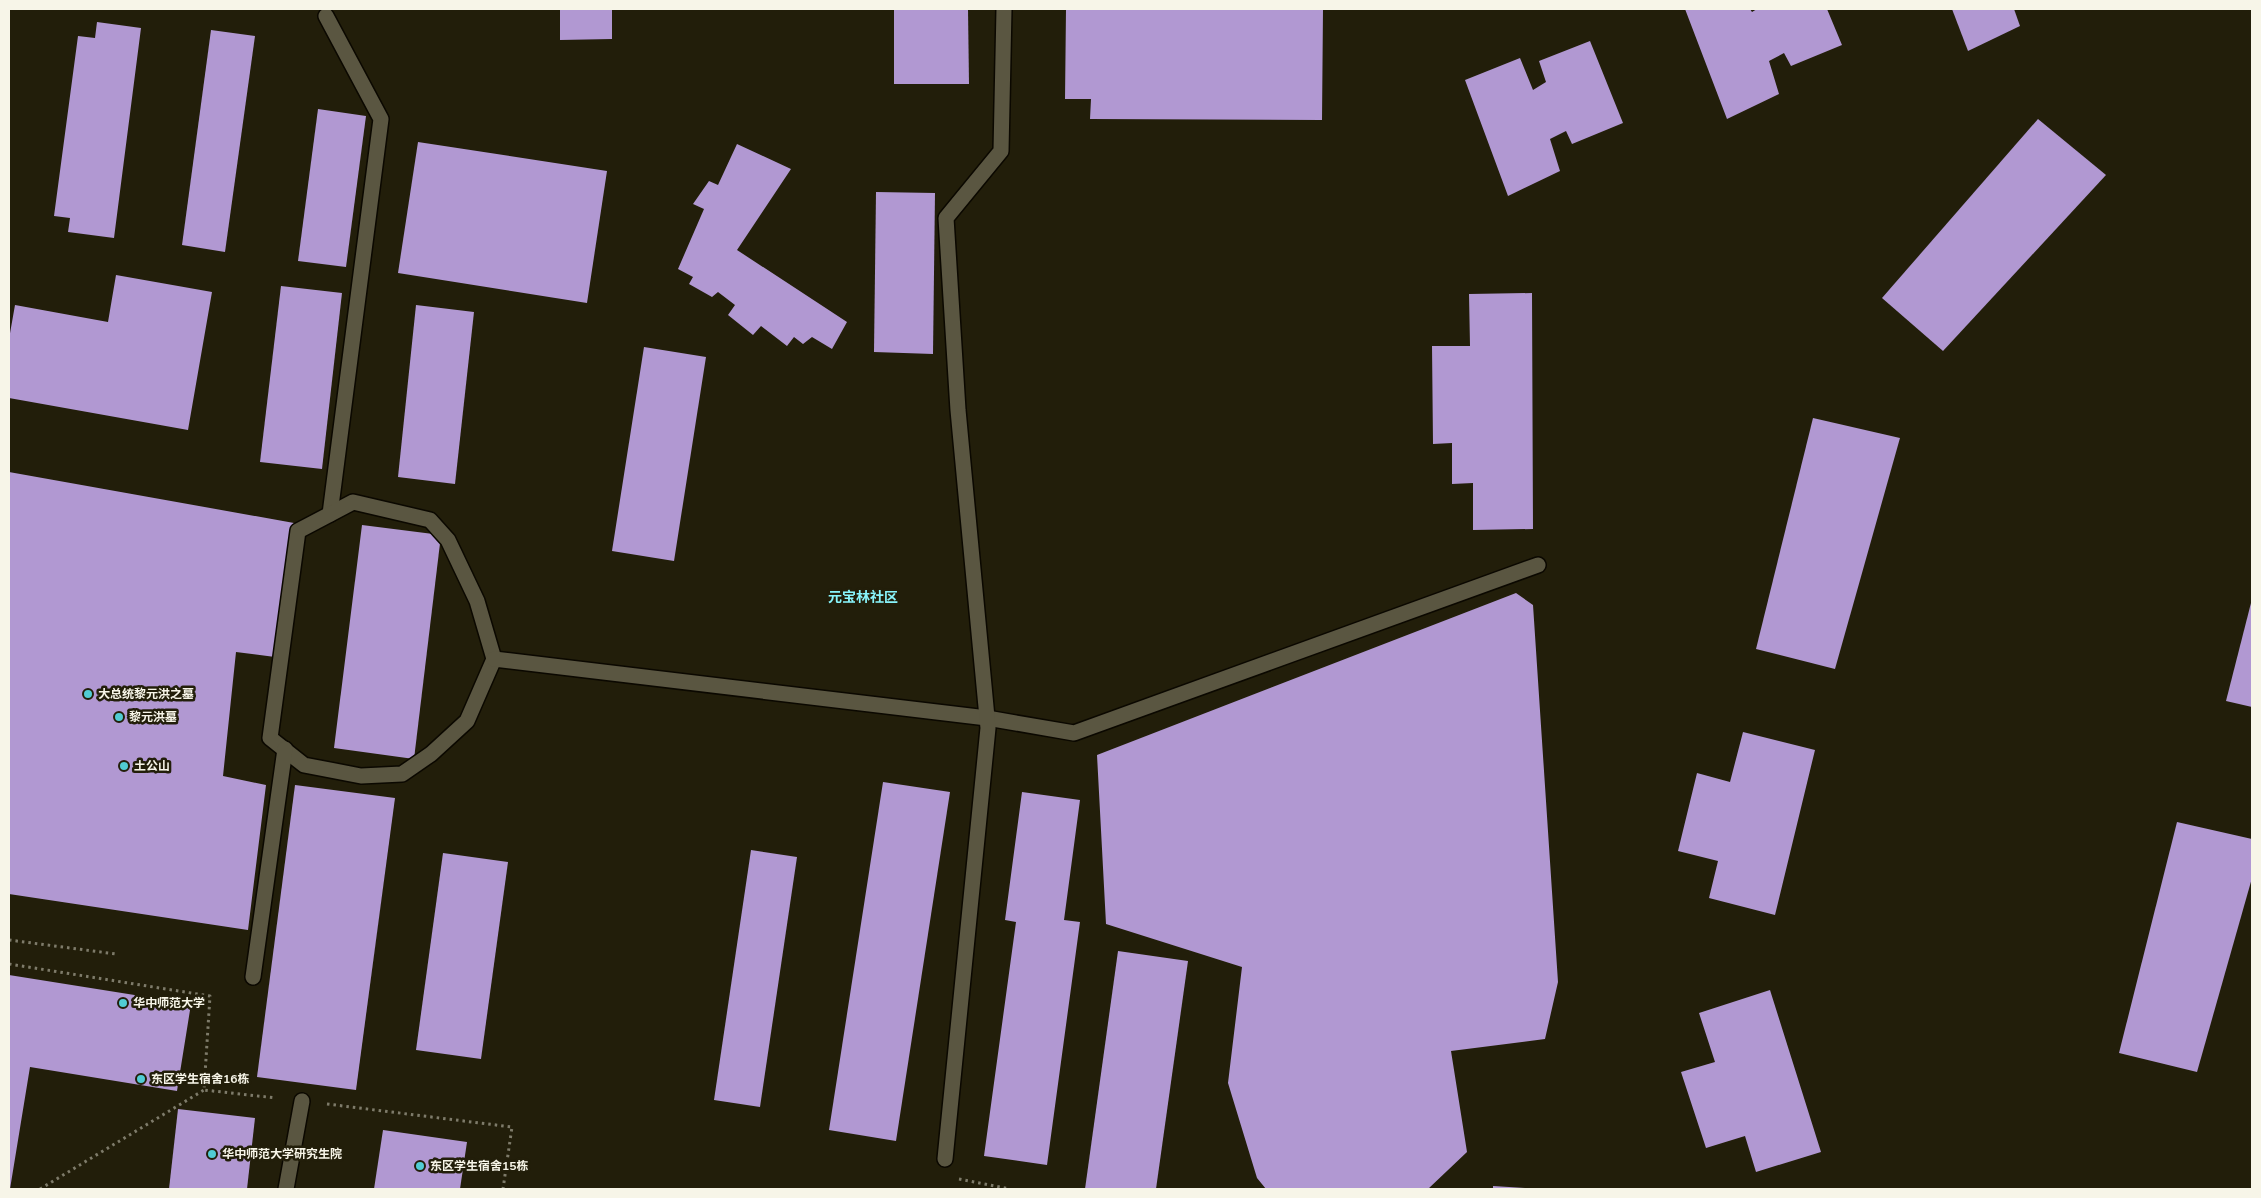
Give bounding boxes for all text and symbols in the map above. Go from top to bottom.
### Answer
district label: 元宝林社区 [828,588,898,607]
place label: 大总统黎元洪之墓 [98,686,194,702]
marker: 大总统黎元洪之墓 [82,688,94,700]
place label: 黎元洪墓 [129,709,177,725]
marker: 黎元洪墓 [113,711,125,723]
place label: 土公山 [134,758,170,774]
marker: 土公山 [118,760,130,772]
place label: 华中师范大学 [133,995,205,1011]
marker: 华中师范大学 [117,997,129,1009]
place label: 东区学生宿舍16栋 [151,1071,249,1087]
marker: 东区学生宿舍16栋 [135,1073,147,1085]
place label: 华中师范大学研究生院 [222,1146,342,1162]
marker: 华中师范大学研究生院 [206,1148,218,1160]
place label: 东区学生宿舍15栋 [430,1158,528,1174]
marker: 东区学生宿舍15栋 [414,1160,426,1172]

